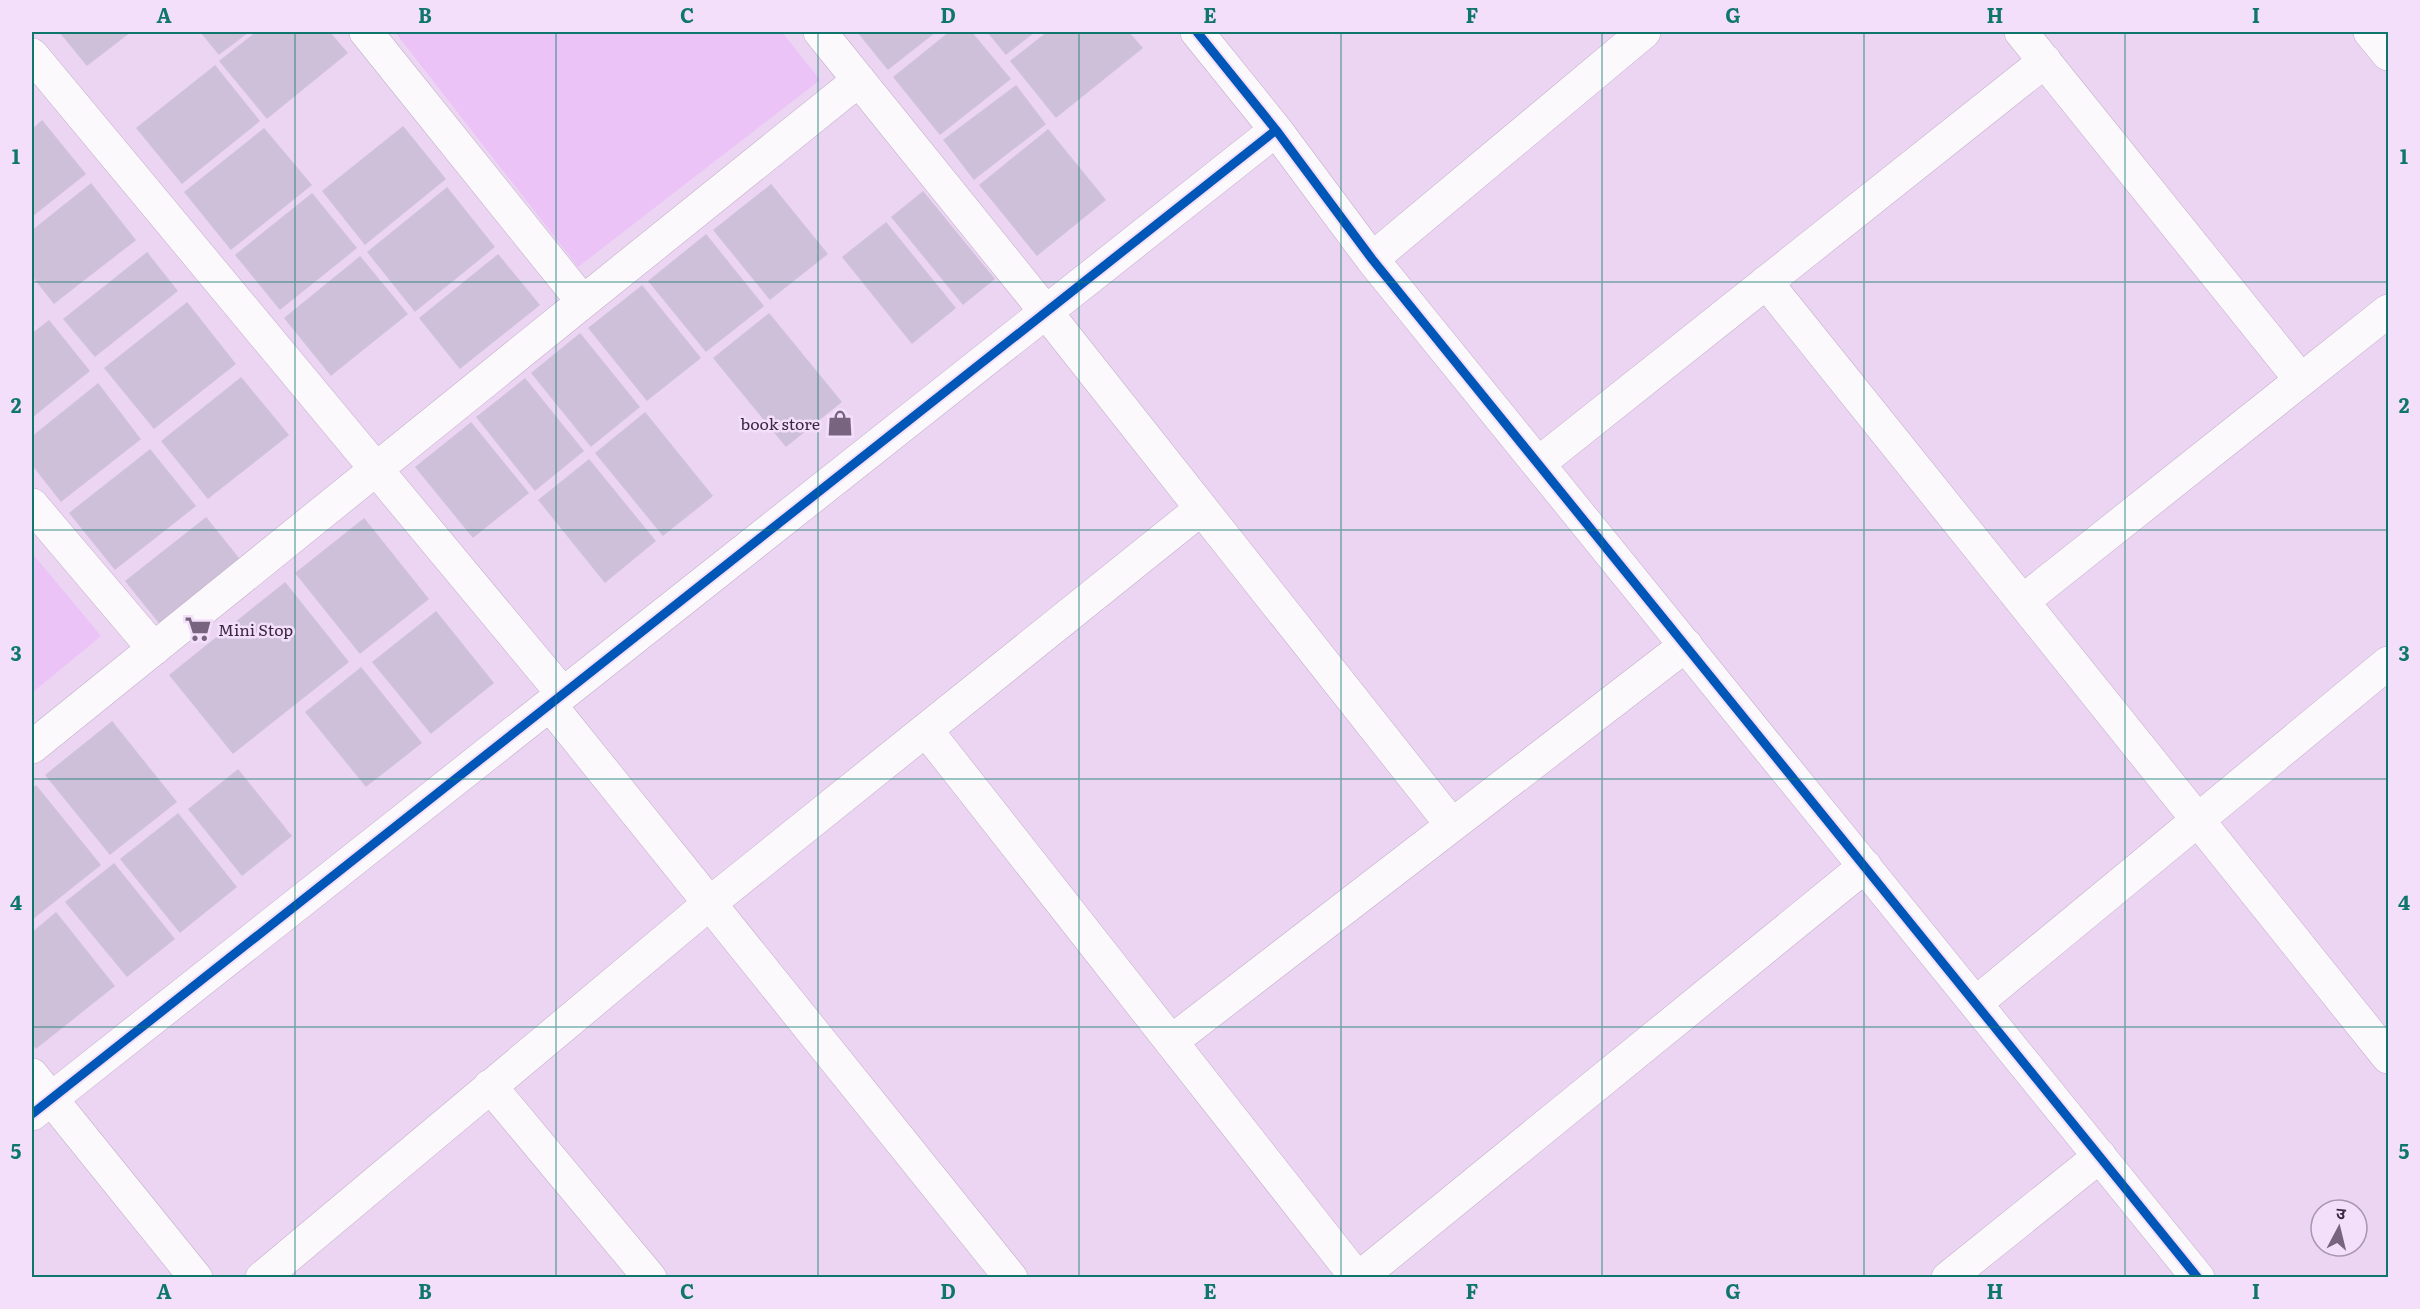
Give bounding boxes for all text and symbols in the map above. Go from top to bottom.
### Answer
text: A [156,0,172,29]
text: B [418,0,432,29]
text: C [680,0,694,29]
text: D [940,0,956,29]
text: E [1203,0,1217,29]
text: F [1466,0,1479,29]
text: G [1725,0,1741,29]
text: H [1987,0,2003,29]
text: I [2252,0,2260,29]
text: 1 [12,140,20,170]
text: 1 [2400,140,2408,170]
text: 2 [11,389,22,419]
text: 2 [2399,389,2410,419]
shop icon: book store [825,408,855,438]
place label: book store [740,411,820,435]
supermarket icon: Mini Stop [183,614,213,644]
place label: Mini Stop [218,617,293,641]
text: 3 [10,637,22,667]
text: 3 [2398,637,2410,667]
text: 4 [10,886,22,916]
text: 4 [2398,886,2410,916]
text: 5 [11,1135,22,1165]
text: 5 [2399,1135,2410,1165]
north arrow [2309,1198,2369,1258]
text: उ [2335,1200,2348,1225]
text: A [156,1275,172,1305]
text: B [418,1275,432,1305]
text: C [680,1275,694,1305]
text: D [940,1275,956,1305]
text: E [1203,1275,1217,1305]
text: F [1466,1275,1479,1305]
text: G [1725,1275,1741,1305]
text: H [1987,1275,2003,1305]
text: I [2252,1275,2260,1305]

